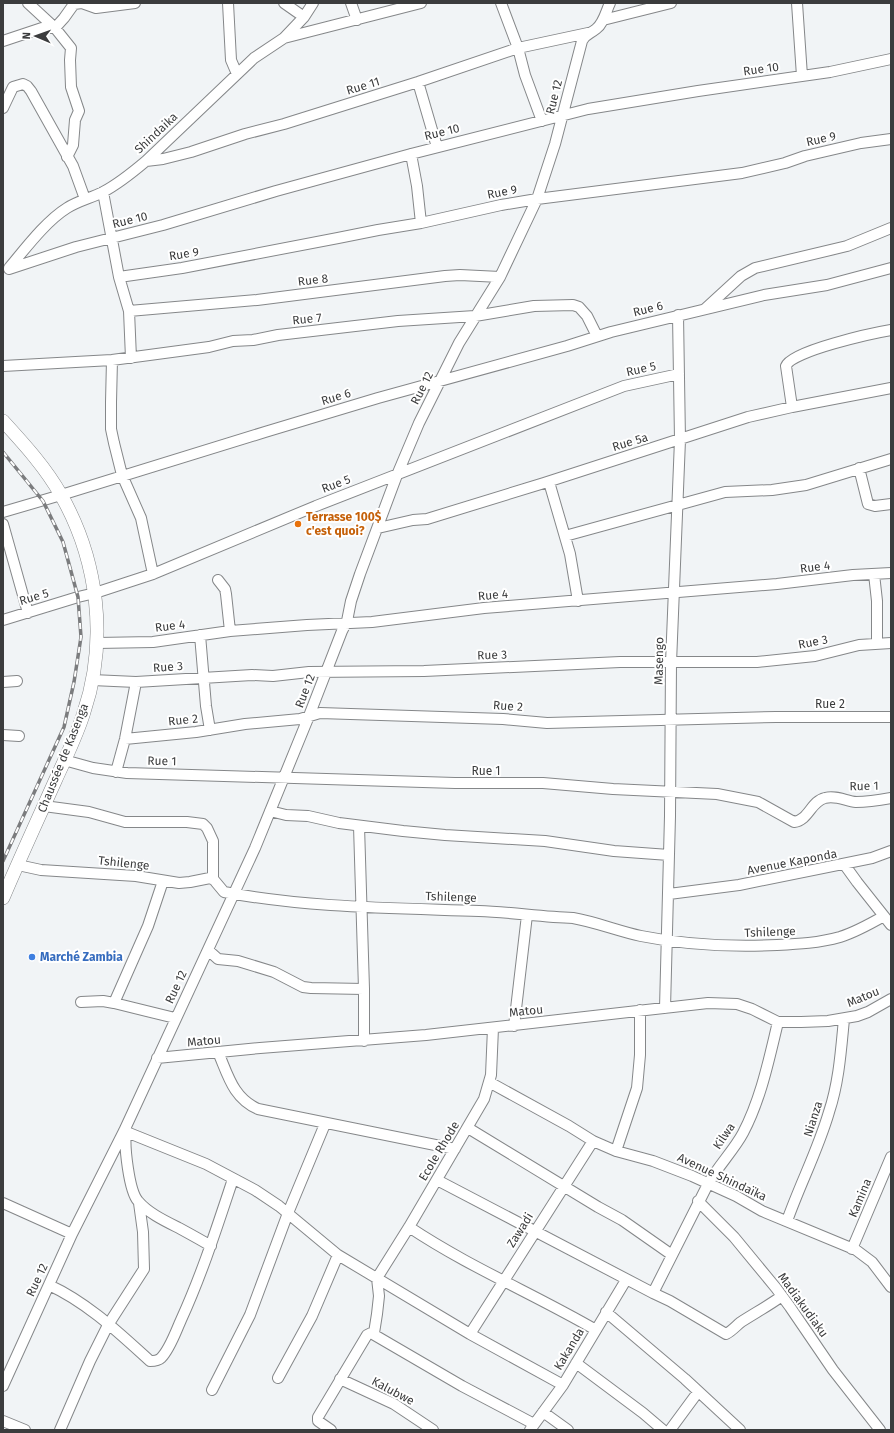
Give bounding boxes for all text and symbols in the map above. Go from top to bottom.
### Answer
north arrow [16,16,56,56]
text: N [20,32,33,40]
street label: Rue 10 [742,60,780,78]
street label: Rue 11 [345,74,381,98]
street label: Rue 12 [543,78,565,116]
street label: Shindaika [132,110,180,156]
street label: Rue 10 [423,121,461,143]
street label: Rue 9 [805,129,837,149]
street label: Rue 9 [486,182,518,202]
street label: Rue 10 [111,209,149,231]
street label: Rue 9 [168,245,200,263]
street label: Rue 8 [297,271,329,289]
street label: Rue 6 [632,299,664,319]
street label: Rue 7 [292,311,322,327]
street label: Rue 5 [625,359,657,379]
street label: Rue 12 [408,369,436,407]
street label: Rue 6 [319,386,353,408]
street label: Rue 5a [610,430,650,454]
street label: Rue 5 [319,472,353,496]
place label: Terrasse 100$ c'est quoi? [306,510,382,538]
marker: Terrasse 100$ c'est quoi? [293,519,303,529]
street label: Rue 4 [799,558,832,576]
street label: Rue 5 [18,586,50,608]
street label: Rue 4 [477,587,509,603]
street label: Rue 4 [154,617,187,635]
street label: Rue 3 [797,632,829,652]
street label: Masengo [652,637,666,685]
street label: Rue 3 [477,647,507,663]
street label: Rue 3 [153,659,183,675]
street label: Rue 12 [292,672,318,710]
street label: Rue 2 [815,697,845,711]
street label: Rue 2 [493,698,523,714]
street label: Chaussée de Kasenga [35,701,91,815]
street label: Rue 2 [167,711,199,729]
street label: Rue 1 [147,754,177,768]
street label: Rue 1 [471,764,501,778]
street label: Rue 1 [849,779,879,793]
street label: Avenue Kaponda [746,846,838,878]
street label: Tshilenge [98,853,150,873]
street label: Tshilenge [425,889,477,905]
street label: Tshilenge [744,924,796,940]
place label: Marché Zambia [40,950,123,964]
marker: Marché Zambia [27,952,37,962]
street label: Rue 12 [162,968,190,1006]
street label: Matou [845,984,881,1010]
street label: Matou [508,1002,544,1020]
street label: Matou [186,1033,222,1049]
street label: Nianza [801,1099,825,1139]
street label: Ecole Rhode [416,1119,462,1183]
street label: Kilwa [710,1120,738,1152]
street label: Avenue Shindaïka [675,1150,769,1204]
street label: Kamina [846,1177,874,1219]
street label: Zawadi [504,1210,536,1250]
street label: Rue 12 [23,1261,51,1299]
street label: Madiakudiaku [775,1270,831,1340]
street label: Kakanda [551,1325,587,1373]
street label: Kalubwe [369,1374,417,1408]

